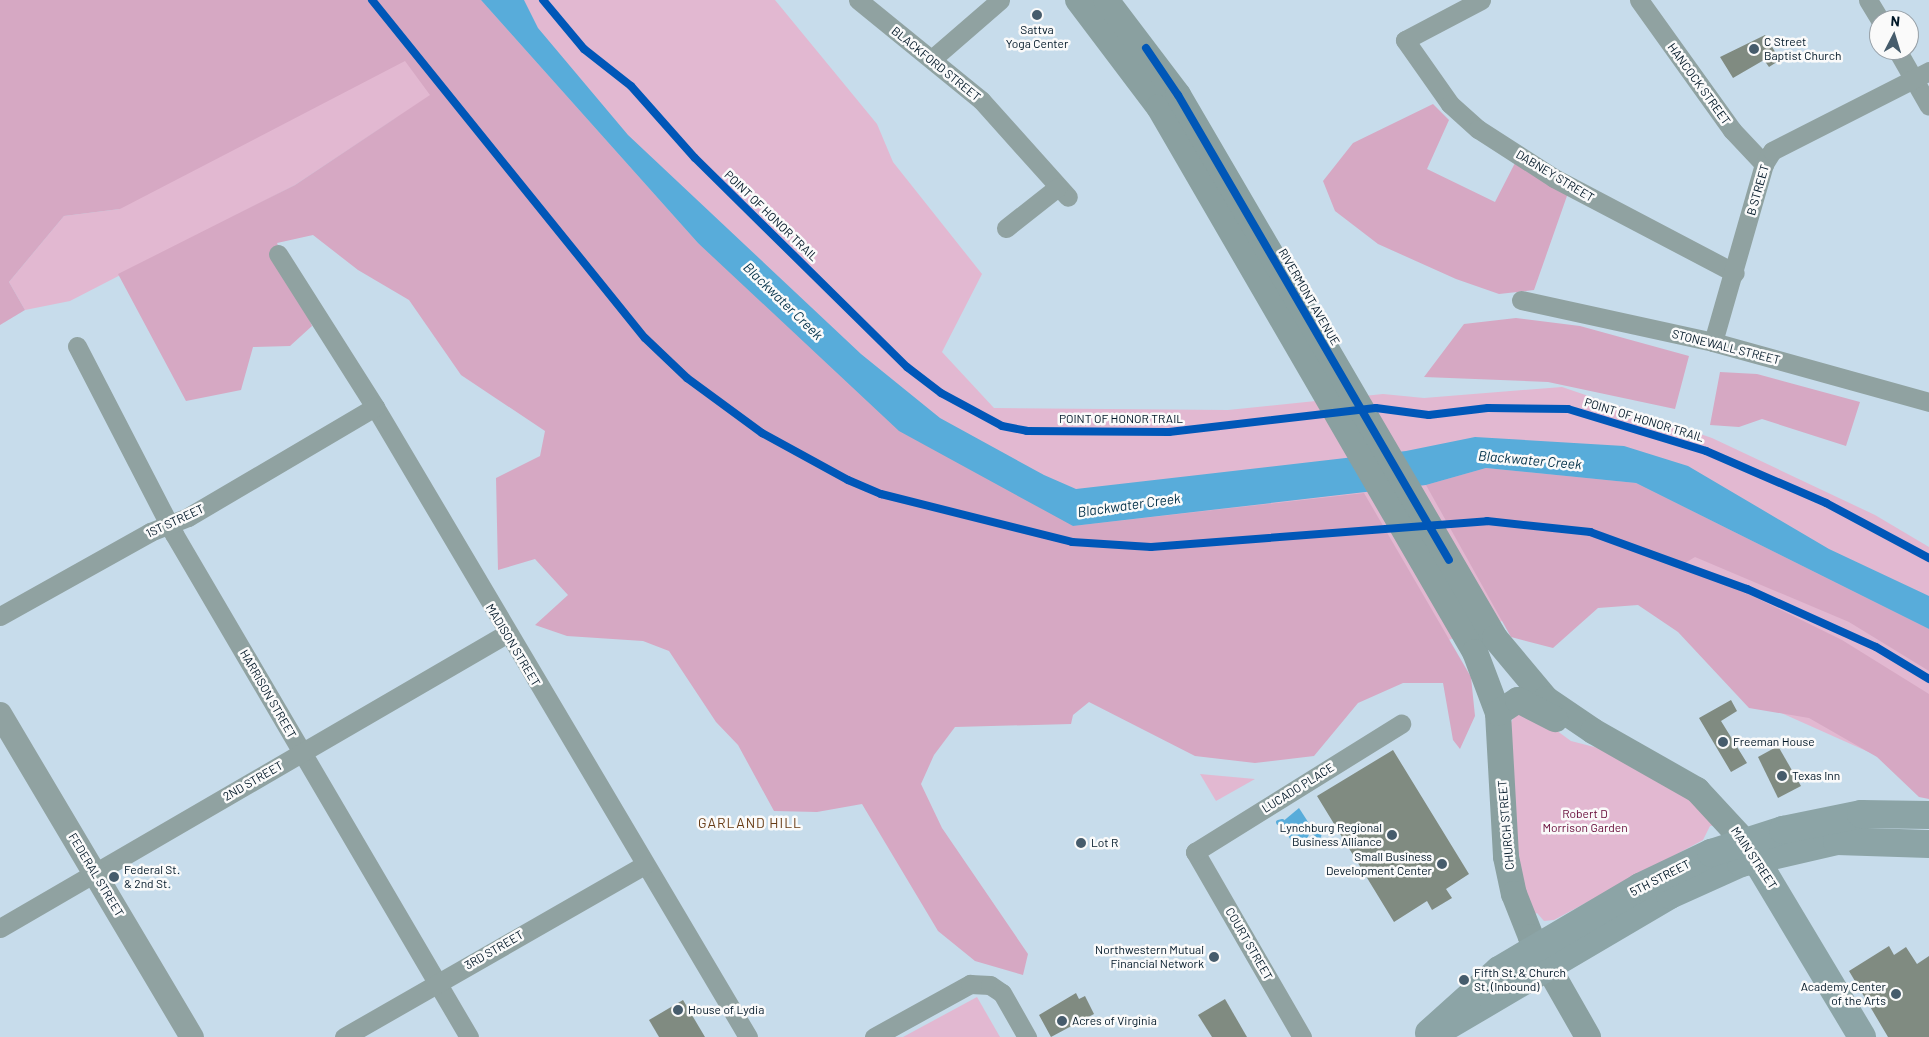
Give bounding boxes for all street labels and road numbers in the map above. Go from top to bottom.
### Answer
street label: BLACKFORD STREET [889,24,983,104]
street label: HANCOCK STREET [1665,40,1733,128]
street label: DABNEY STREET [1513,147,1597,205]
street label: B STREET [1744,163,1772,217]
street label: POINT OF HONOR TRAIL [721,168,821,264]
street label: RIVERMONT AVENUE [1275,246,1343,348]
street label: STONEWALL STREET [1670,327,1782,367]
street label: POINT OF HONOR TRAIL [1583,395,1705,445]
street label: POINT OF HONOR TRAIL [1059,412,1183,426]
street label: 1ST STREET [144,501,206,541]
street label: MADISON STREET [483,601,543,689]
street label: HARRISON STREET [237,647,299,741]
street label: 2ND STREET [221,758,285,804]
street label: LUCADO PLACE [1259,760,1337,816]
street label: CHURCH STREET [1495,780,1517,870]
street label: MAIN STREET [1728,824,1780,892]
street label: FEDERAL STREET [65,830,127,920]
street label: 5TH STREET [1628,857,1692,899]
street label: COURT STREET [1222,905,1276,983]
street label: 3RD STREET [462,927,526,973]

